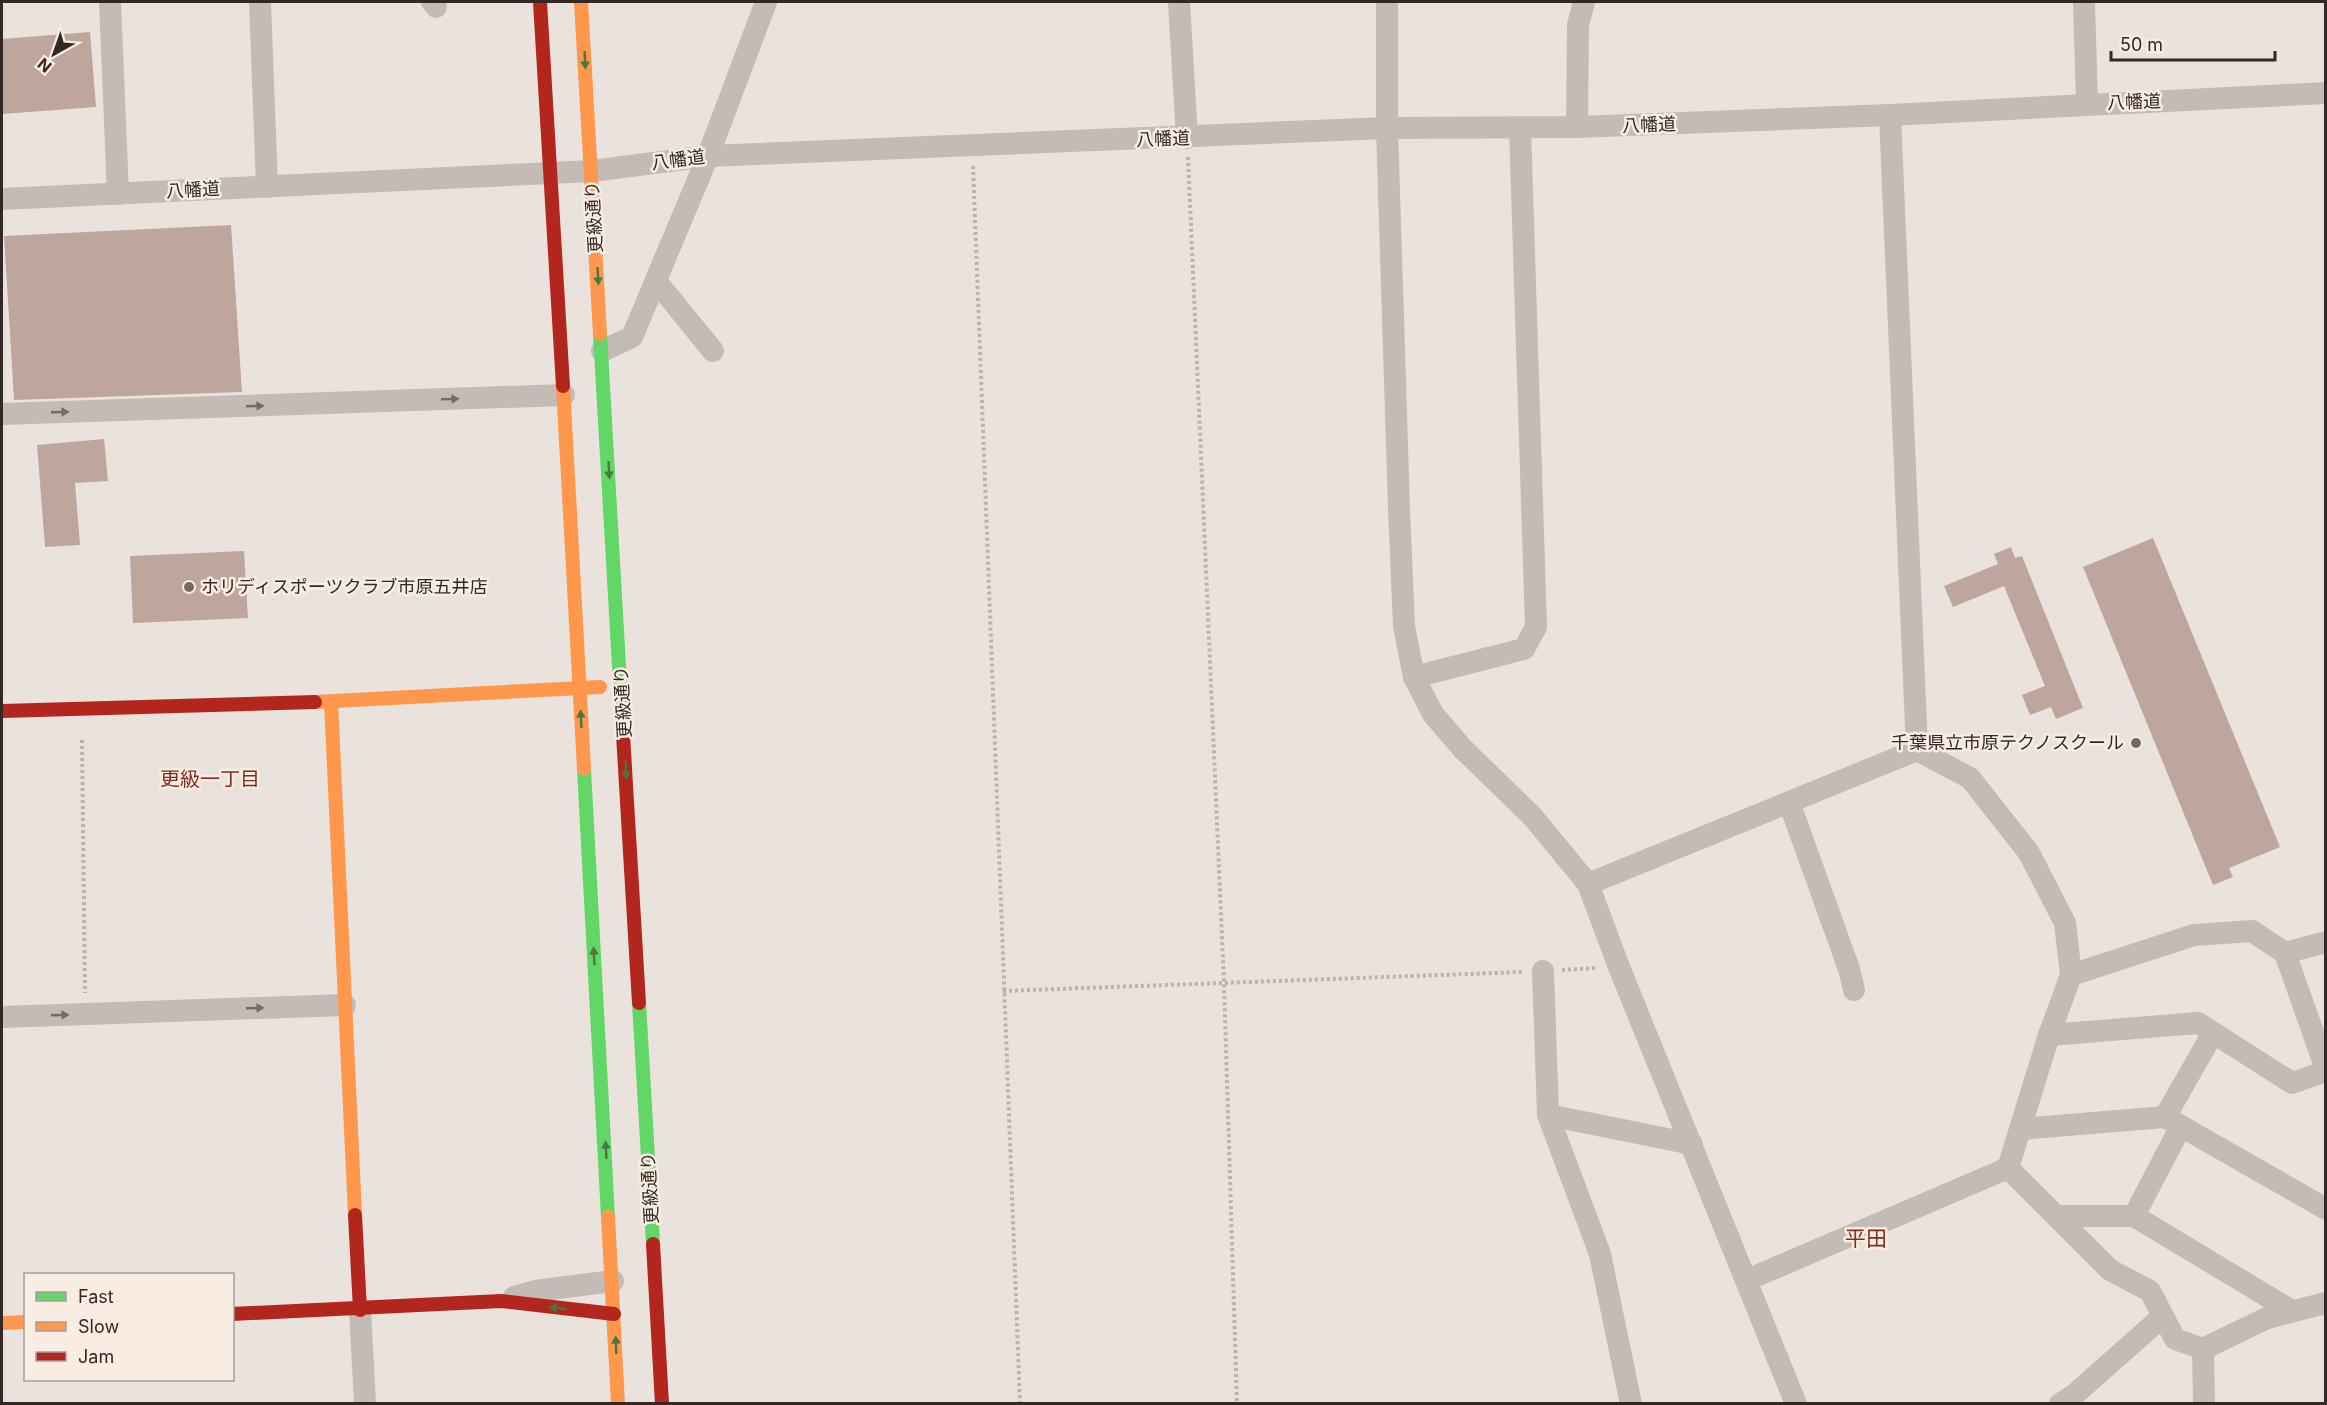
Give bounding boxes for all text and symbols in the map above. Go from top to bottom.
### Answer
north arrow [24,24,84,84]
scale bar [2111,24,2274,62]
text: 50 m [2120,34,2163,55]
one-way arrow [580,50,590,69]
text: N [33,54,55,77]
street label: 八幡道 [2107,90,2161,113]
street label: 八幡道 [1622,113,1676,136]
street label: 八幡道 [1136,127,1190,150]
street label: 八幡道 [650,146,706,173]
street label: 八幡道 [165,178,220,201]
street label: 更級通り [581,181,606,254]
one-way arrow [593,266,602,285]
one-way arrow [440,394,459,404]
one-way arrow [245,401,264,410]
one-way arrow [50,408,69,417]
one-way arrow [604,461,614,480]
place label: ホリディスポーツクラブ市原五井店 [201,576,487,597]
marker: ホリディスポーツクラブ市原五井店 [182,580,196,594]
street label: 更級通り [610,666,635,739]
one-way arrow [576,710,585,729]
place label: 千葉県立市原テクノスクール [1891,732,2124,753]
marker: 千葉県立市原テクノスクール [2129,736,2143,750]
one-way arrow [622,760,631,779]
district label: 更級一丁目 [160,767,260,791]
one-way arrow [590,946,599,965]
one-way arrow [245,1003,264,1013]
one-way arrow [50,1011,69,1020]
one-way arrow [601,1141,610,1160]
street label: 更級通り [637,1152,662,1225]
district label: 平田 [1845,1226,1887,1251]
legend [24,1273,234,1381]
text: Fast [78,1286,114,1307]
one-way arrow [548,1303,567,1313]
text: Slow [78,1316,119,1337]
one-way arrow [611,1336,620,1355]
text: Jam [78,1346,114,1367]

